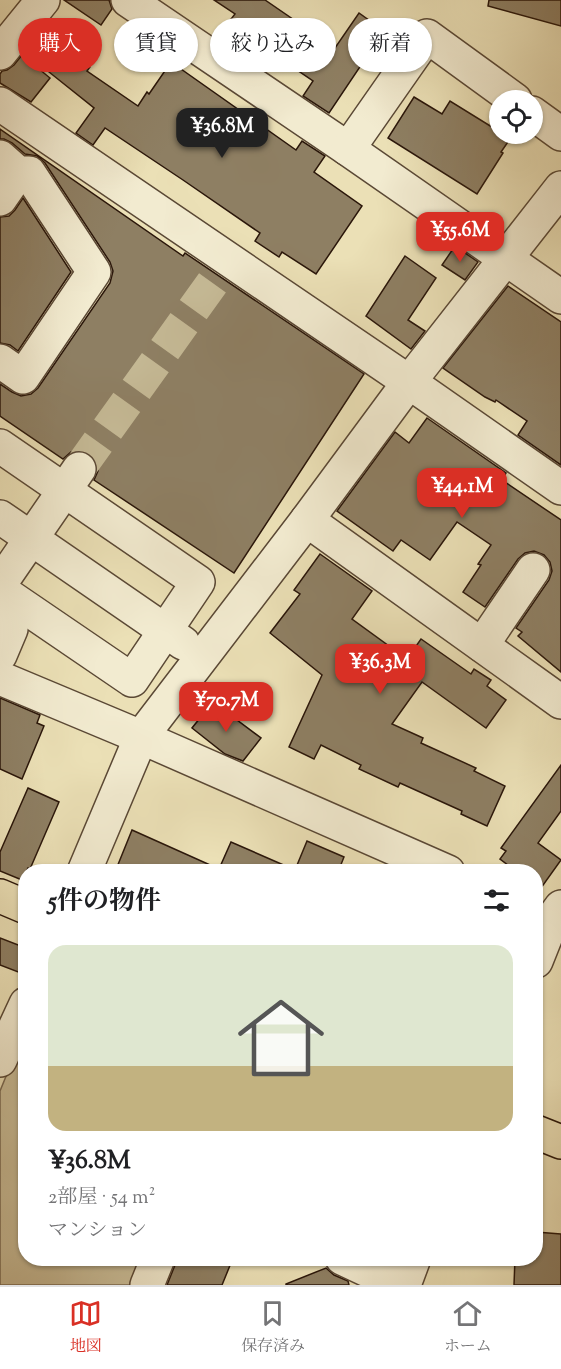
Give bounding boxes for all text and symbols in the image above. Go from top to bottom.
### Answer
chip: 購入 [18,18,102,72]
chip: 賃貸 [114,18,198,72]
chip: 絞り込み [210,18,336,72]
chip: 新着 [348,18,432,72]
map controls [489,90,543,144]
button: locate [489,90,543,144]
pin: ¥36.8M [173,108,271,159]
text: ¥36.8M [190,113,254,142]
pin: ¥55.6M [411,212,509,263]
text: ¥55.6M [430,217,490,246]
pin: ¥44.1M [413,468,511,519]
text: ¥44.1M [431,473,493,502]
pin: ¥36.3M [331,644,429,695]
text: ¥36.3M [349,649,411,678]
pin: ¥70.7M [177,682,275,733]
text: ¥70.7M [193,687,259,716]
text: 5件の物件 [48,884,161,921]
icon: filters [480,884,513,917]
icon: home [227,984,335,1092]
text: ¥36.8M [48,1143,131,1180]
text: 2部屋 · 54 m² [48,1184,155,1213]
text: マンション [48,1217,147,1246]
tab: 地図 [69,1297,102,1359]
tab: 保存済み [241,1297,305,1359]
tab: ホーム [444,1297,492,1359]

